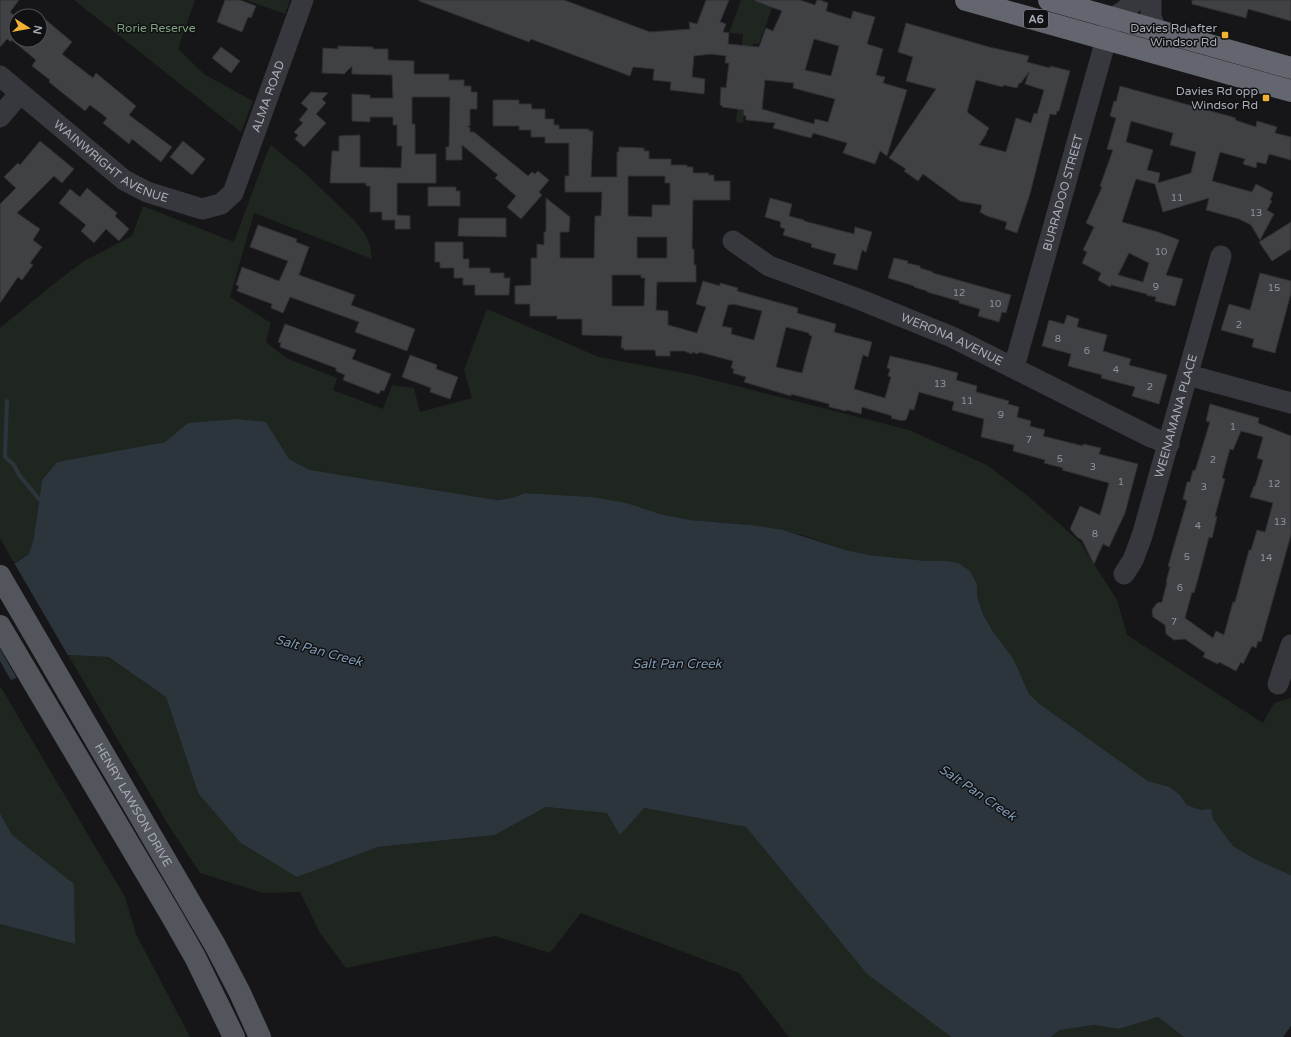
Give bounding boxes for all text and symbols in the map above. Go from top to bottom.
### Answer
north arrow [8,8,48,48]
road number: A6 [1024,10,1048,28]
park label: Rorie Reserve [117,21,196,35]
place label: Davies Rd after Windsor Rd [1130,21,1217,49]
text: N [30,24,45,35]
marker: Davies Rd after Windsor Rd [1220,30,1230,40]
street label: ALMA ROAD [249,58,288,134]
place label: Davies Rd opp Windsor Rd [1176,84,1258,112]
marker: Davies Rd opp Windsor Rd [1261,93,1271,103]
street label: WAINWRIGHT AVENUE [51,117,170,205]
street label: BURRADOO STREET [1040,132,1086,253]
house number: 11 [1171,192,1183,204]
house number: 13 [1250,207,1262,219]
house number: 10 [1155,246,1167,258]
house number: 9 [1153,281,1159,293]
house number: 15 [1268,282,1280,294]
house number: 12 [953,287,965,299]
house number: 10 [989,298,1001,310]
street label: WERONA AVENUE [899,310,1006,369]
house number: 2 [1236,319,1242,331]
house number: 8 [1055,333,1061,345]
house number: 6 [1084,345,1090,357]
street label: WEENAMANA PLACE [1152,352,1200,479]
house number: 4 [1113,364,1119,376]
house number: 13 [934,378,946,390]
house number: 2 [1147,381,1153,393]
house number: 11 [961,395,973,407]
house number: 9 [998,409,1004,421]
house number: 1 [1230,421,1236,433]
house number: 7 [1026,434,1032,446]
house number: 5 [1057,453,1063,465]
house number: 2 [1210,454,1216,466]
house number: 3 [1090,461,1096,473]
house number: 1 [1118,476,1124,488]
house number: 12 [1268,478,1280,490]
house number: 3 [1201,481,1207,493]
house number: 13 [1274,516,1286,528]
house number: 4 [1195,520,1201,532]
house number: 8 [1092,528,1098,540]
house number: 5 [1184,551,1190,563]
house number: 14 [1260,552,1272,564]
house number: 6 [1177,582,1183,594]
house number: 7 [1171,616,1177,628]
water label: Salt Pan Creek [273,632,365,671]
water label: Salt Pan Creek [632,656,723,672]
street label: HENRY LAWSON DRIVE [92,741,175,869]
water label: Salt Pan Creek [936,761,1020,825]

